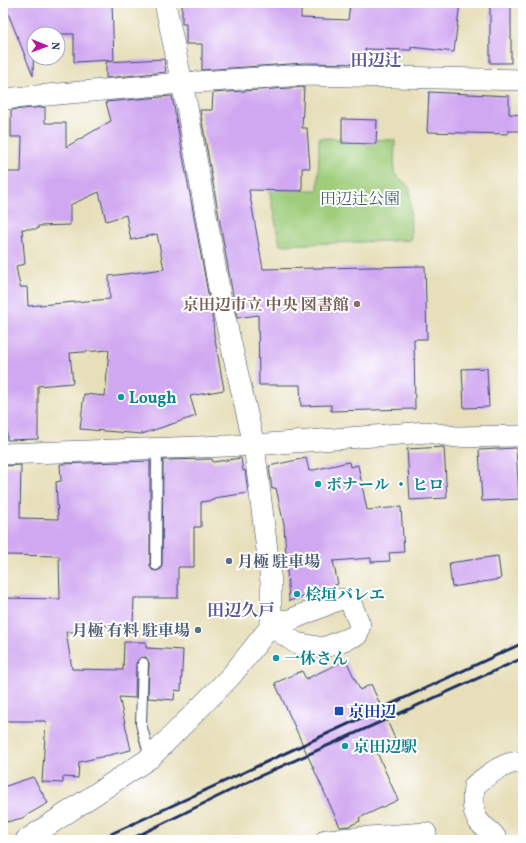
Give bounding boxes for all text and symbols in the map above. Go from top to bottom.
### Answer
north arrow [26,26,66,66]
text: N [47,42,62,50]
district label: 田辺辻 [351,50,402,73]
park label: 田辺辻公園 [320,189,400,211]
place label: 京田辺市立 中央 図書館 [183,295,349,317]
marker: 京田辺市立 中央 図書館 [352,299,362,309]
place label: Lough [129,388,177,410]
marker: Lough [116,392,126,402]
place label: ボナール ・ ヒロ [326,475,444,497]
marker: ボナール ・ ヒロ [313,479,323,489]
place label: 月極 駐車場 [237,552,320,574]
marker: 月極 駐車場 [224,556,234,566]
place label: 桧垣バレエ [305,585,385,607]
marker: 桧垣バレエ [292,589,302,599]
district label: 田辺久戸 [207,600,275,623]
place label: 月極 有料 駐車場 [72,621,190,643]
marker: 月極 有料 駐車場 [193,625,203,635]
place label: 一休さん [284,649,348,671]
marker: 一休さん [271,653,281,663]
place label: 京田辺 [348,702,396,724]
marker: 京田辺 [333,705,345,717]
place label: 京田辺駅 [353,737,417,759]
marker: 京田辺駅 [340,741,350,751]

